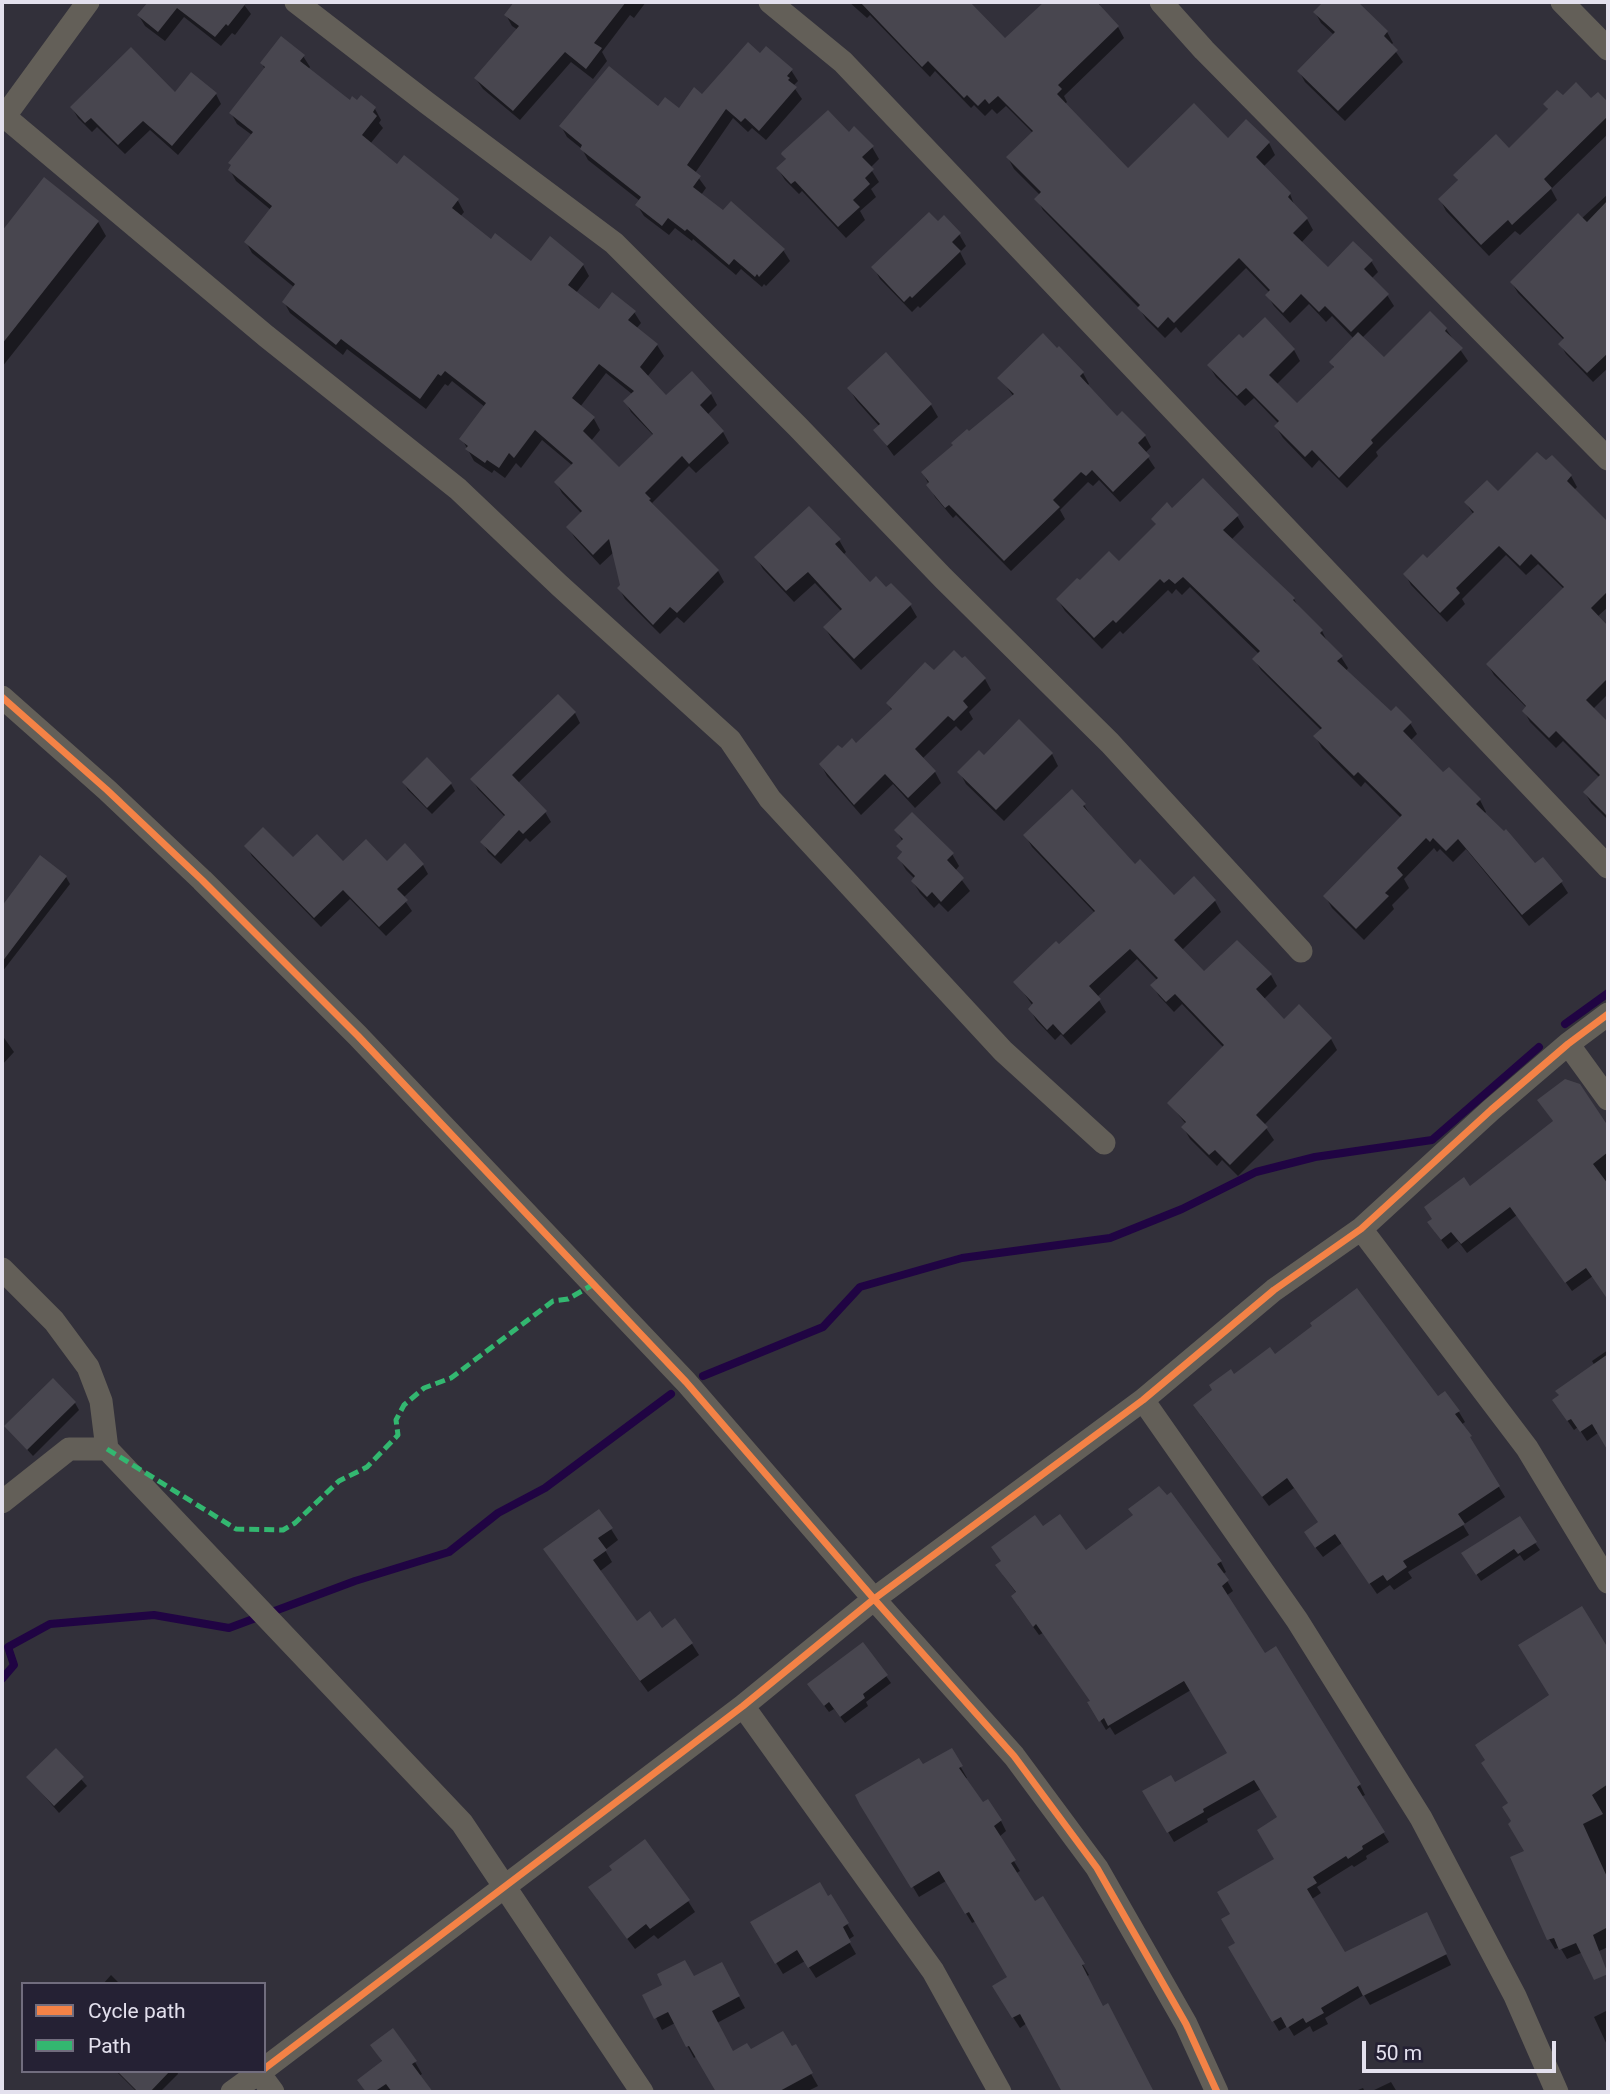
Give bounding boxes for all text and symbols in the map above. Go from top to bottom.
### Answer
legend [21,1982,266,2073]
text: Cycle path [88,1999,186,2023]
scale bar [1365,2028,1559,2072]
text: Path [88,2034,131,2058]
text: 50 m [1375,2041,1422,2065]

